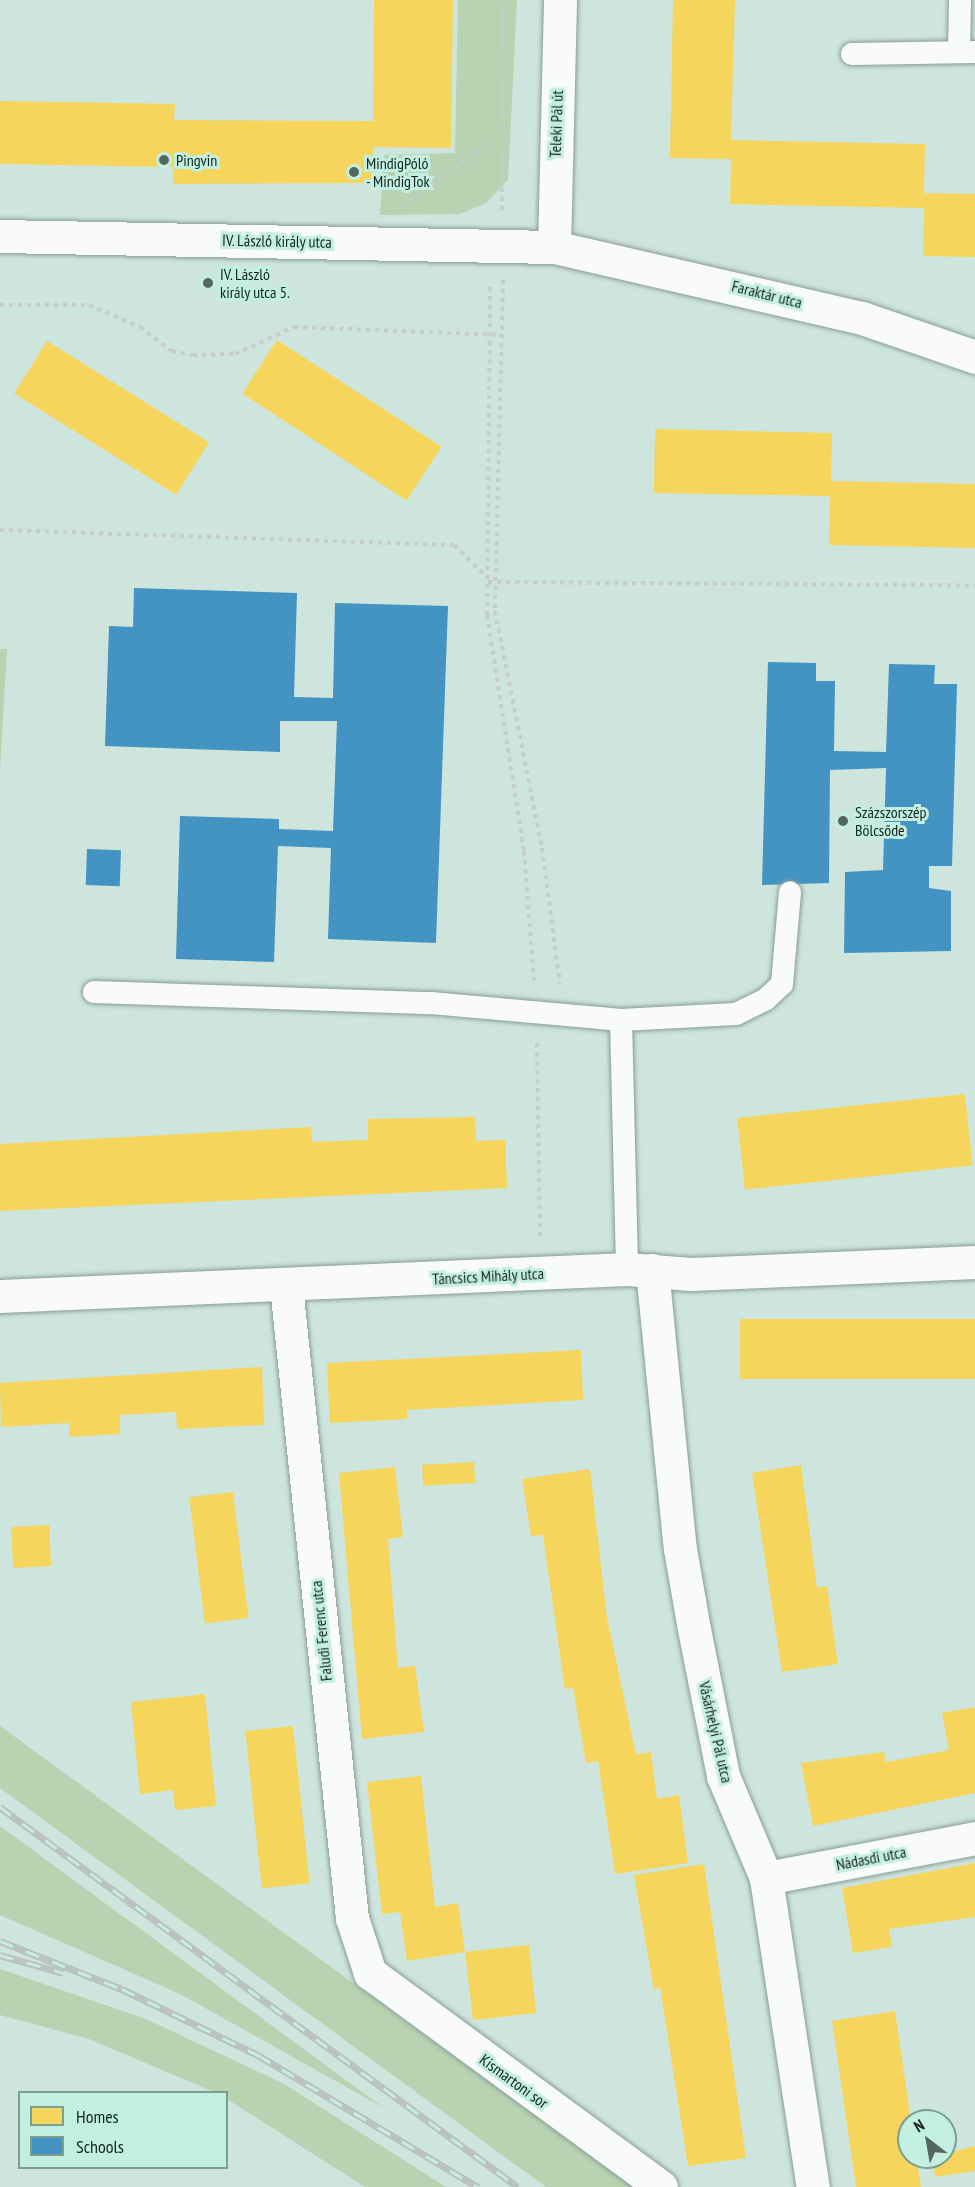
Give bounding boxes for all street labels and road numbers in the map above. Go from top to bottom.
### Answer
street label: Teleki Pál út [545,90,567,158]
street label: IV. László király utca [221,230,333,252]
street label: Faraktár utca [730,276,804,312]
street label: Táncsics Mihály utca [431,1263,545,1289]
street label: Faludi Ferenc utca [306,1580,336,1682]
street label: Vásárhelyi Pál utca [695,1679,737,1785]
street label: Nádasdi utca [834,1842,908,1874]
street label: Kismartoni sor [476,2050,552,2112]

